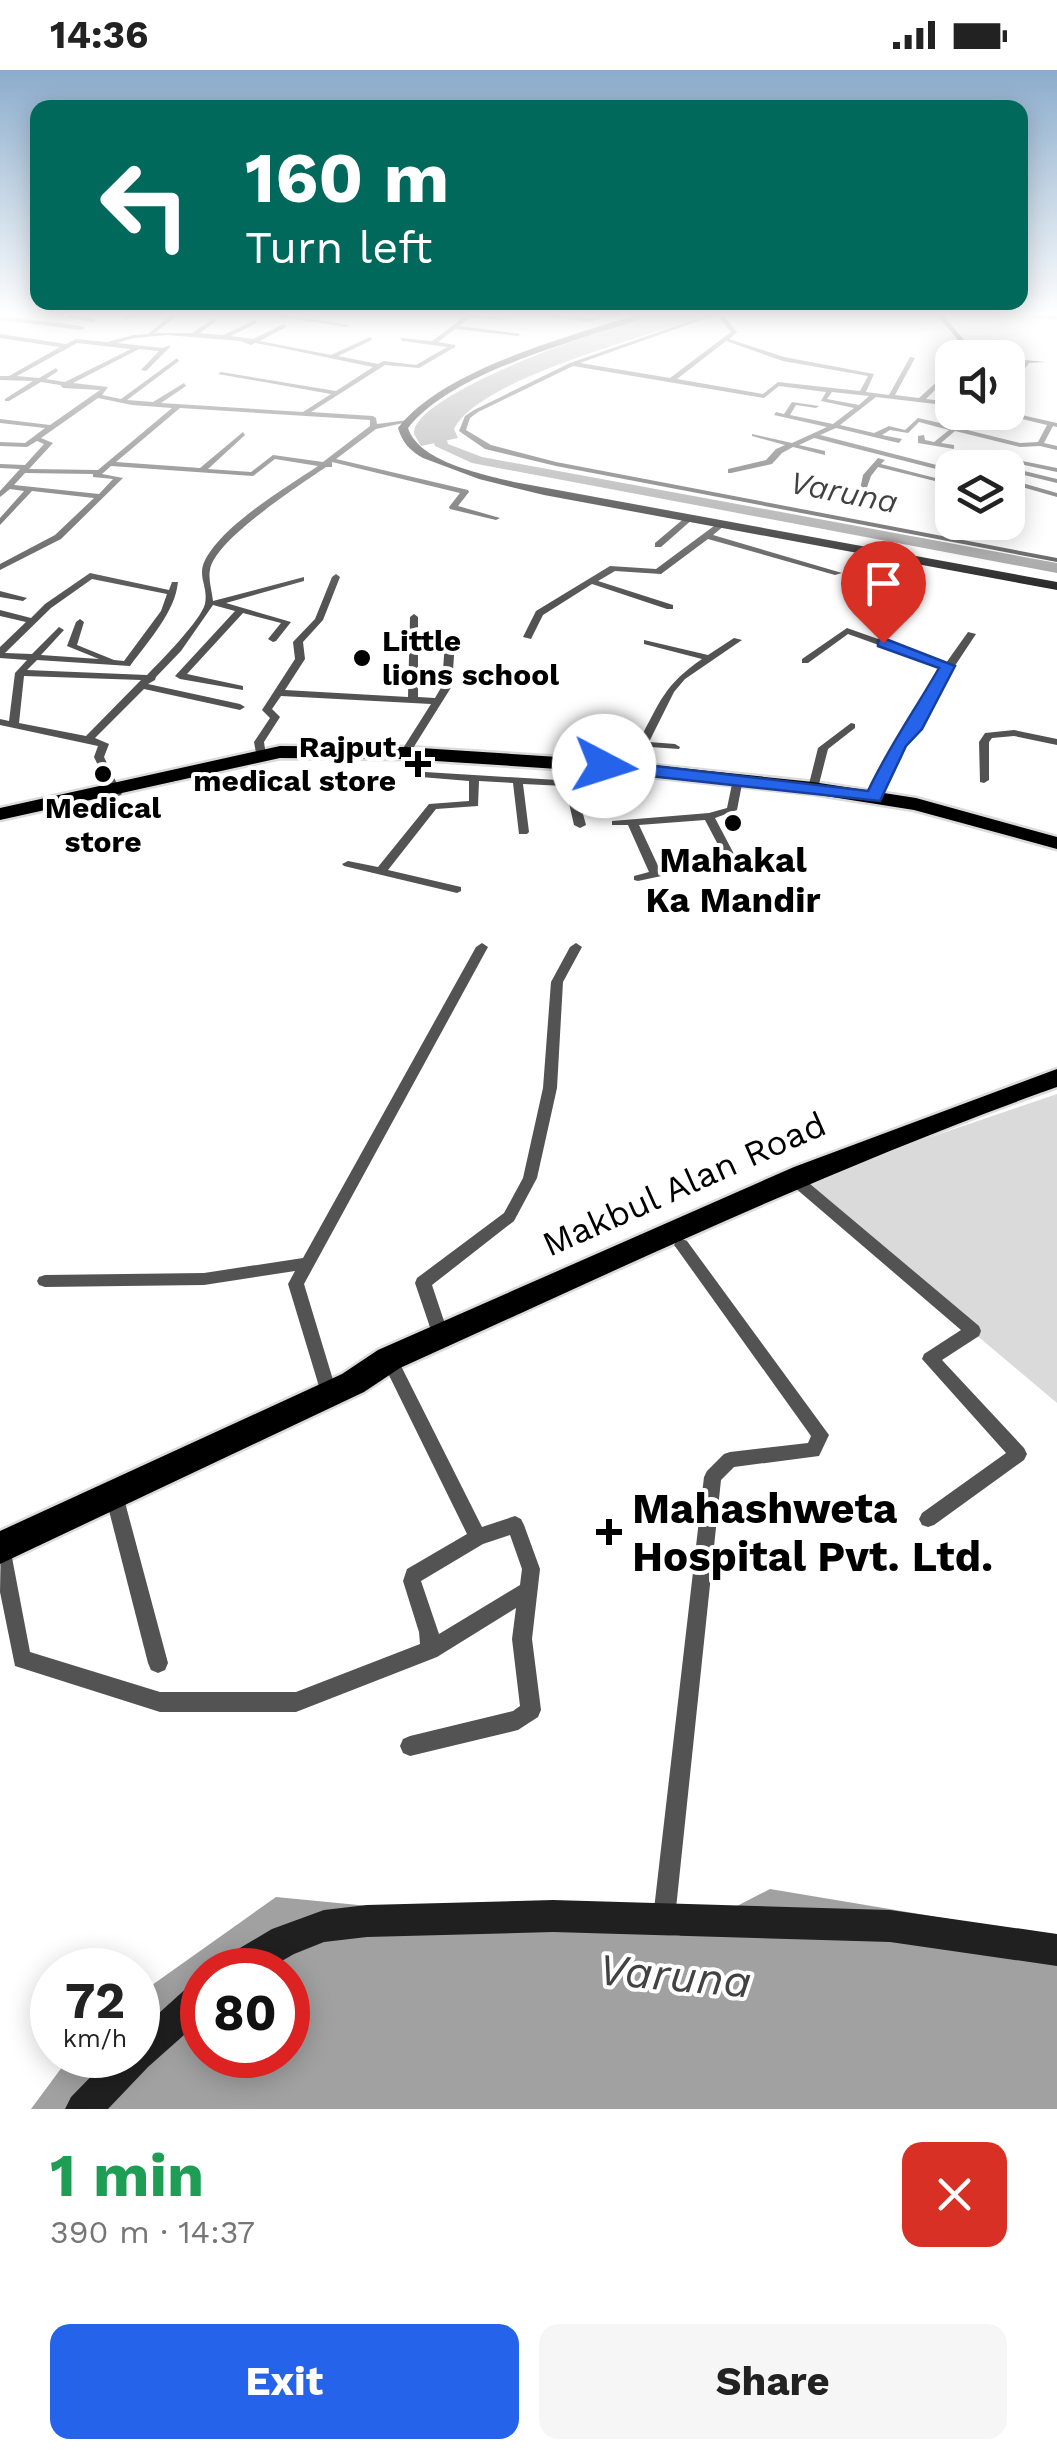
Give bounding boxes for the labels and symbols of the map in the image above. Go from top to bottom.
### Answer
water label: Varuna [787,463,901,521]
pin [841,541,926,644]
place label: Little lions school [382,623,559,692]
marker: Little lions school [351,647,373,669]
position arrow [552,714,656,818]
place label: Rajput medical store [193,729,396,798]
marker: Rajput medical store [405,751,431,777]
marker: Medical store [92,763,114,785]
place label: Medical store [45,790,161,859]
marker: Mahakal Ka Mandir [722,812,744,834]
place label: Mahakal Ka Mandir [646,839,820,921]
street label: Makbul Alan Road [536,1103,832,1265]
place label: Mahashweta Hospital Pvt. Ltd. [632,1484,993,1581]
marker: Mahashweta Hospital Pvt. Ltd. [596,1519,622,1545]
water label: Varuna [596,1942,753,2009]
speed limit sign: 80 [180,1948,310,2078]

